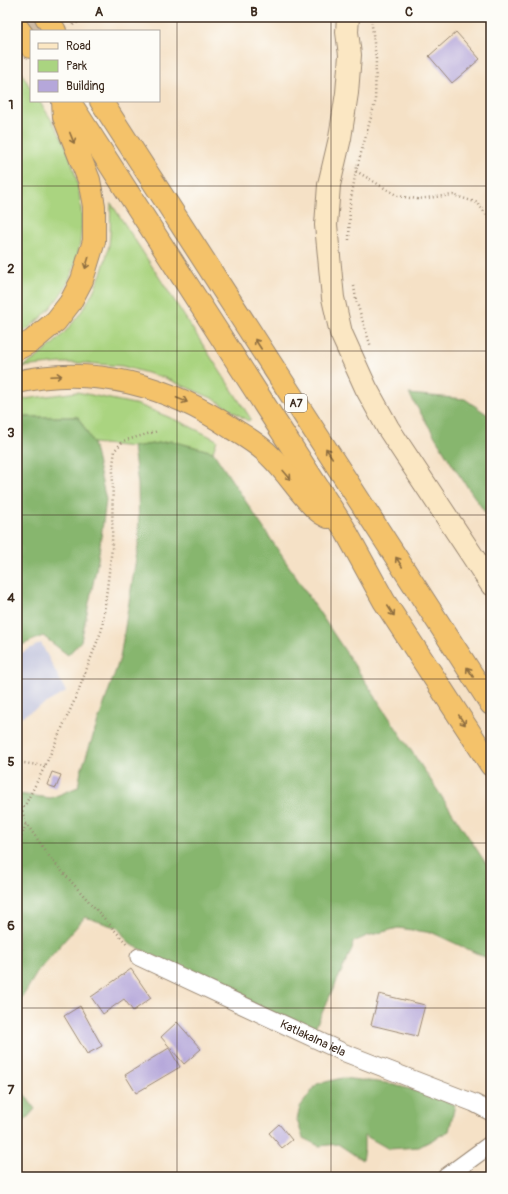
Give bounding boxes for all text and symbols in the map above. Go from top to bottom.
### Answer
text: A [95,4,104,20]
text: B [250,4,258,20]
text: C [405,4,413,20]
legend [30,30,160,102]
text: Road [66,39,91,54]
text: Park [66,59,87,74]
text: Building [66,79,105,94]
text: 1 [8,97,14,113]
one-way arrow [69,132,77,144]
one-way arrow [83,257,90,270]
text: 2 [7,261,15,277]
one-way arrow [254,339,262,350]
one-way arrow [49,373,62,380]
road number: A7 [285,394,307,412]
one-way arrow [176,397,188,404]
text: 3 [7,425,15,441]
one-way arrow [324,447,332,459]
one-way arrow [282,470,291,480]
one-way arrow [395,557,403,568]
text: 4 [7,590,15,606]
one-way arrow [387,605,395,616]
one-way arrow [466,666,474,677]
one-way arrow [457,714,466,725]
text: 5 [7,754,15,770]
text: 6 [7,918,15,934]
street label: Katlakalna iela [278,1017,348,1060]
text: 7 [8,1082,15,1098]

